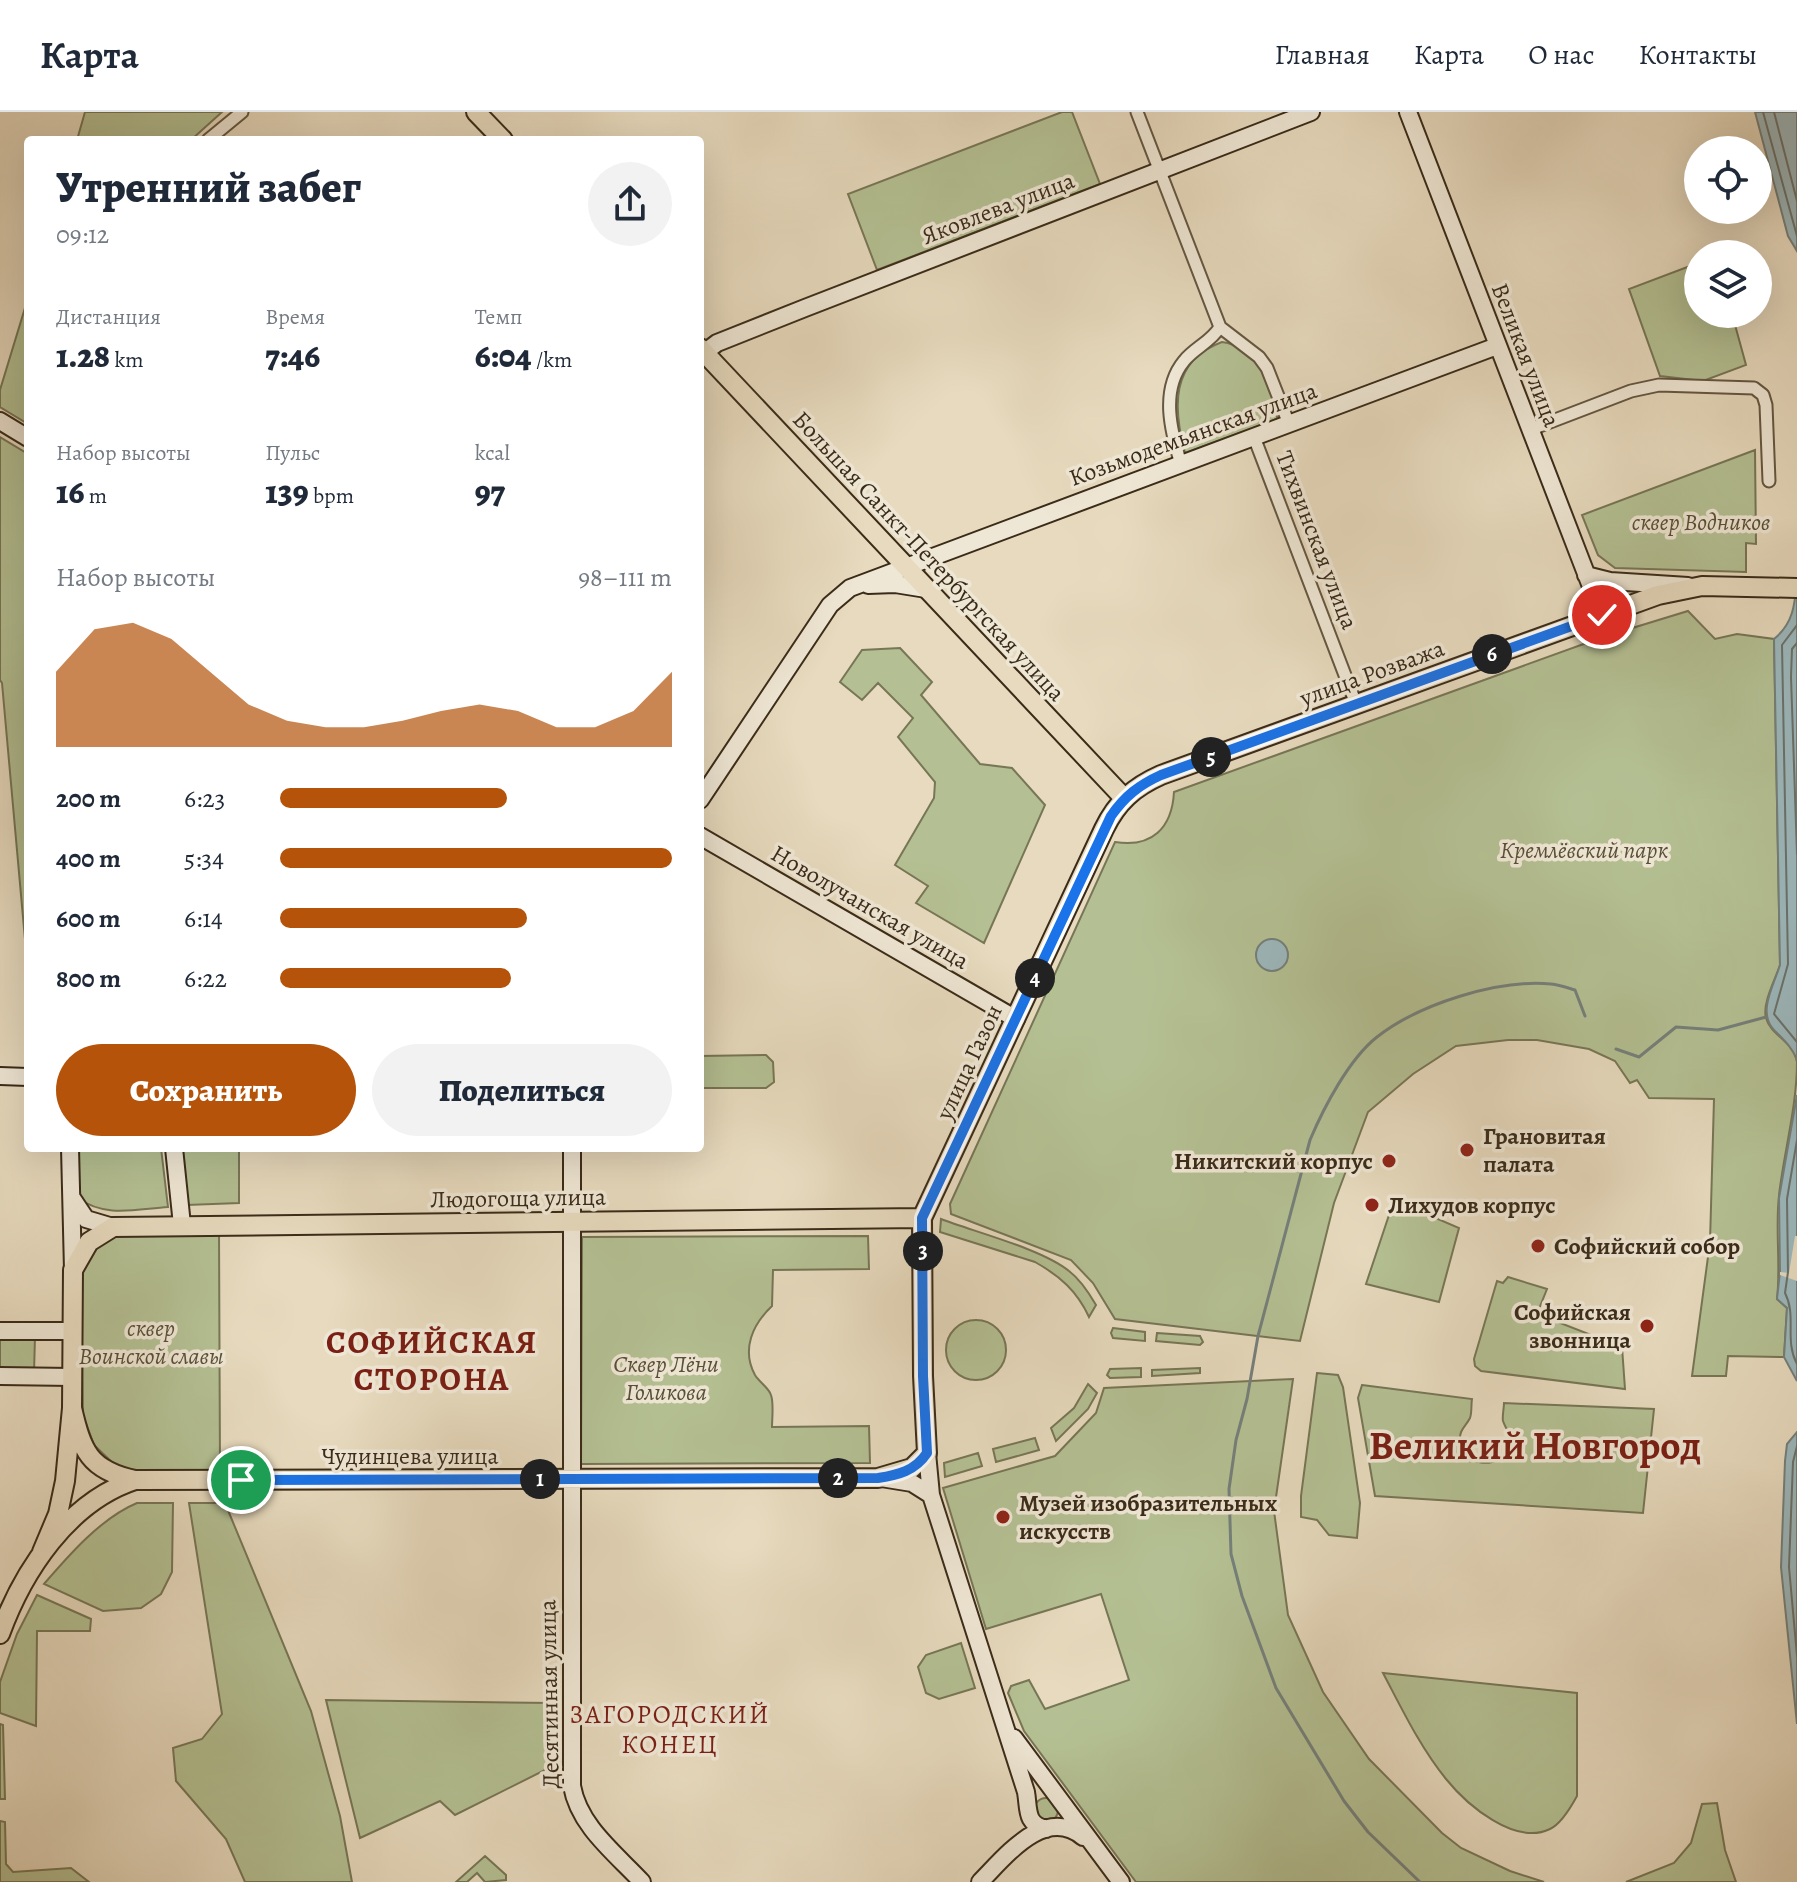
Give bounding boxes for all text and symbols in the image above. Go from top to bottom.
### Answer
text: Карта [40,29,139,81]
text: Главная [1274,36,1370,74]
text: Карта [1414,36,1484,74]
text: О нас [1528,36,1595,74]
text: Контакты [1639,36,1757,74]
map controls [1684,136,1772,328]
button: locate [1684,136,1772,224]
text: Утренний забег [56,157,361,217]
button: share [588,162,672,246]
street label: Яковлева улица [917,164,1079,252]
text: 09:12 [56,217,109,252]
button: layers [1684,240,1772,328]
street label: Великая улица [1484,278,1568,432]
text: Дистанция [56,302,161,332]
text: Время [265,302,325,332]
text: Темп [475,302,523,332]
text: 1.28 [56,332,110,379]
text: 7:46 [265,332,320,379]
text: 6:04 [475,332,532,379]
text: km [110,345,144,375]
text: /km [532,345,572,375]
street label: Козьмодемьянская улица [1065,374,1321,494]
street label: Большая Санкт-Петербургская улица [786,404,1072,708]
text: Набор высоты [56,438,191,468]
text: Пульс [265,438,320,468]
text: kcal [475,438,510,468]
street label: Тихвинская улица [1268,446,1366,634]
text: 16 [56,468,84,515]
text: 139 [265,468,309,515]
text: 97 [475,468,505,515]
text: m [84,481,107,511]
text: bpm [309,481,354,511]
park label: сквер Водников [1632,506,1770,538]
text: Набор высоты [56,560,215,595]
text: 98–111 m [578,560,672,595]
pin [1568,581,1636,649]
icon: check [1580,593,1624,637]
street label: улица Розважа [1294,632,1449,714]
pin: 6 [1472,634,1512,674]
text: 6 [1487,639,1497,669]
pin: 5 [1191,737,1231,777]
text: 5 [1206,742,1216,772]
text: 200 m [56,781,121,816]
text: 6:23 [184,781,225,816]
park label: Кремлёвский парк [1500,834,1668,866]
street label: Новолучанская улица [765,837,975,977]
text: 400 m [56,841,121,876]
text: 5:34 [184,841,224,876]
text: 600 m [56,901,121,936]
text: 6:14 [184,901,223,936]
pin: 4 [1015,958,1055,998]
text: 800 m [56,961,121,996]
text: 6:22 [184,961,227,996]
text: 4 [1030,963,1040,993]
street label: улица Газон [928,999,1010,1126]
button: Сохранить [56,1044,356,1136]
button: Поделиться [372,1044,672,1136]
place label: Грановитая палата [1483,1120,1606,1180]
marker: Грановитая палата [1458,1141,1476,1159]
place label: Никитский корпус [1174,1145,1373,1177]
marker: Никитский корпус [1380,1152,1398,1170]
street label: Людогоща улица [430,1180,606,1216]
place label: Лихудов корпус [1388,1189,1556,1221]
marker: Лихудов корпус [1363,1196,1381,1214]
place label: Софийский собор [1554,1230,1740,1262]
pin: 3 [903,1231,943,1271]
text: 3 [918,1236,928,1266]
marker: Софийский собор [1529,1237,1547,1255]
place label: Софийская звонница [1514,1296,1632,1356]
park label: сквер Воинской славы [78,1312,224,1372]
marker: Софийская звонница [1638,1317,1656,1335]
district label: СОФИЙСКАЯ СТОРОНА [326,1320,538,1401]
park label: Сквер Лёни Голикова [613,1348,719,1408]
district label: Великий Новгород [1369,1418,1701,1473]
street label: Чудинцева улица [321,1440,499,1472]
pin [207,1446,275,1514]
icon: arrive [219,1458,263,1502]
pin: 2 [818,1458,858,1498]
pin: 1 [520,1459,560,1499]
text: 2 [833,1463,843,1493]
text: 1 [536,1464,544,1494]
place label: Музей изобразительных искусств [1019,1487,1278,1547]
marker: Музей изобразительных искусств [994,1508,1012,1526]
street label: Десятинная улица [531,1599,567,1789]
district label: ЗАГОРОДСКИЙ КОНЕЦ [569,1697,771,1762]

